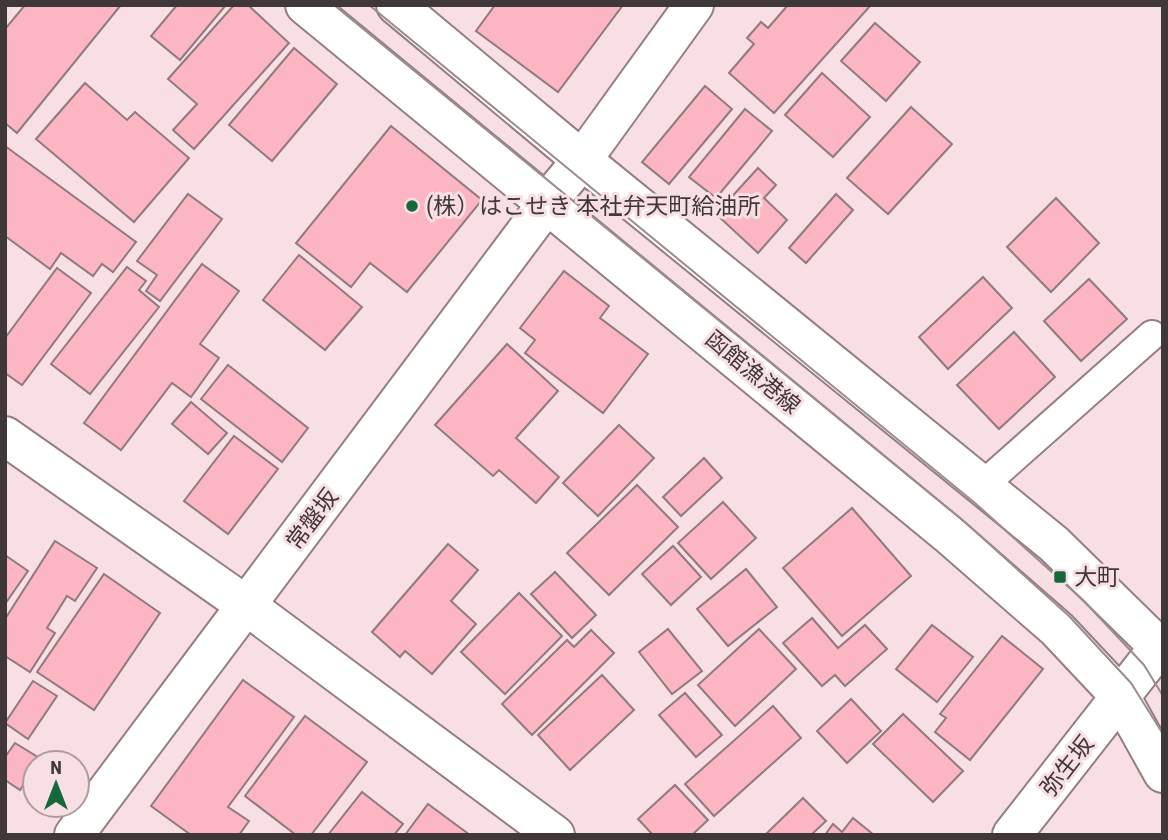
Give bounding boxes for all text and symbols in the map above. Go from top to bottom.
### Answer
place label: (株）はこせき 本社弁天町給油所 [426,193,761,220]
marker: (株）はこせき 本社弁天町給油所 [404,198,420,214]
street label: 函館漁港線 [700,325,805,420]
street label: 常盤坂 [281,484,344,555]
place label: 大町 [1074,564,1120,591]
marker: 大町 [1052,569,1068,585]
street label: 弥生坂 [1036,731,1099,802]
north arrow [21,749,91,819]
text: N [50,756,62,779]

